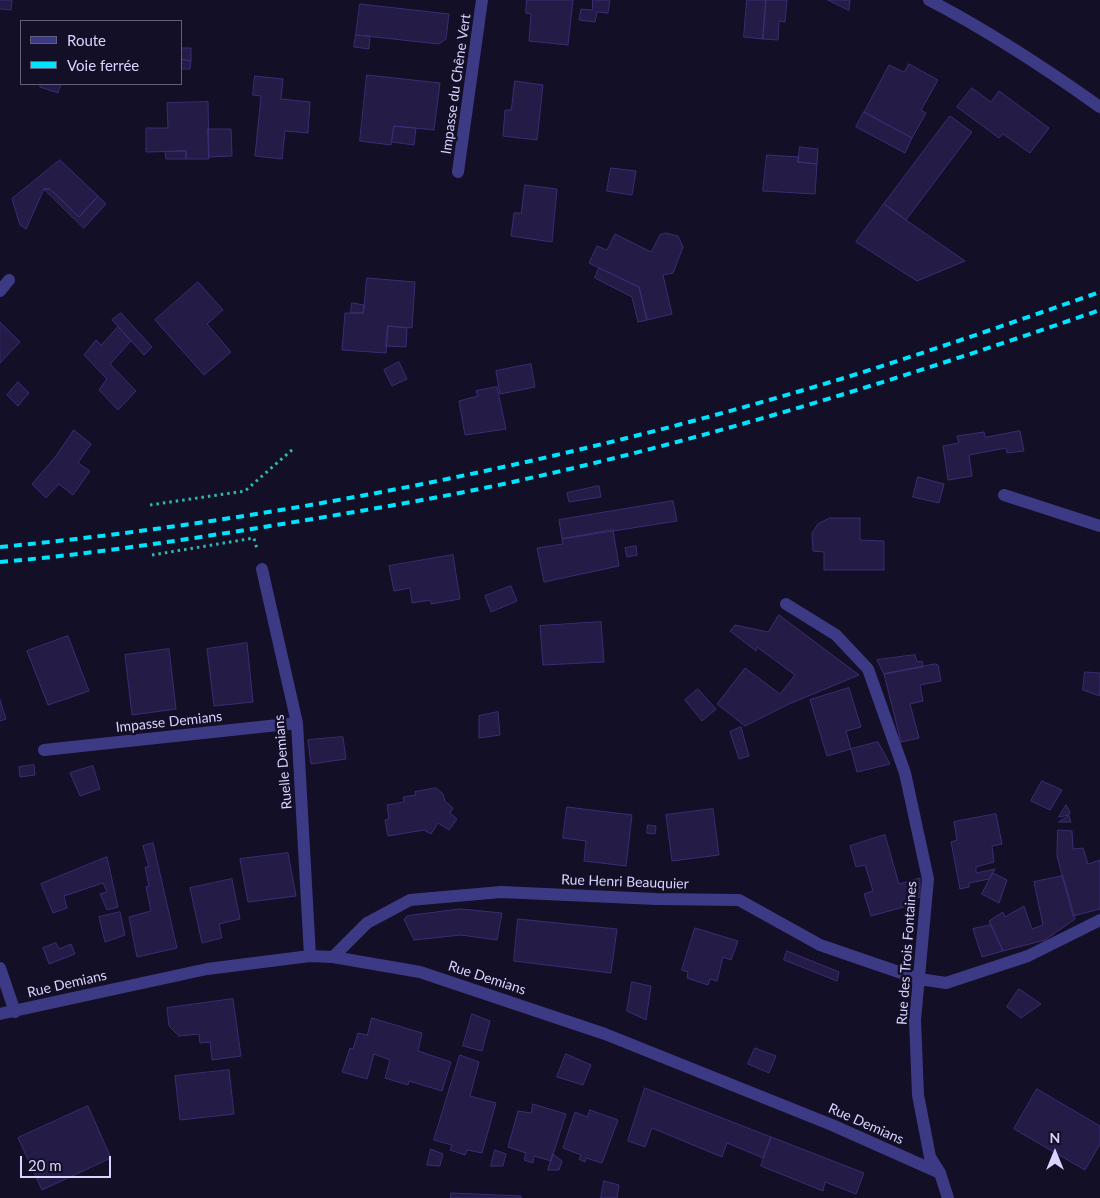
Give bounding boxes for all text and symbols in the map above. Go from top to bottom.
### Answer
street label: Impasse du Chêne Vert [438,13,474,155]
legend [20,20,182,85]
text: Route [67,31,106,49]
text: Voie ferrée [67,56,139,74]
street label: Impasse Demians [115,708,223,736]
street label: Ruelle Demians [270,714,296,810]
street label: Rue Henri Beauquier [561,871,689,893]
street label: Rue des Trois Fontaines [894,880,920,1026]
street label: Rue Demians [446,958,528,998]
street label: Rue Demians [26,967,108,1001]
street label: Rue Demians [826,1100,906,1148]
north arrow [1030,1128,1080,1178]
text: N [1050,1129,1060,1146]
scale bar [22,1146,114,1178]
text: 20 m [28,1156,62,1174]

